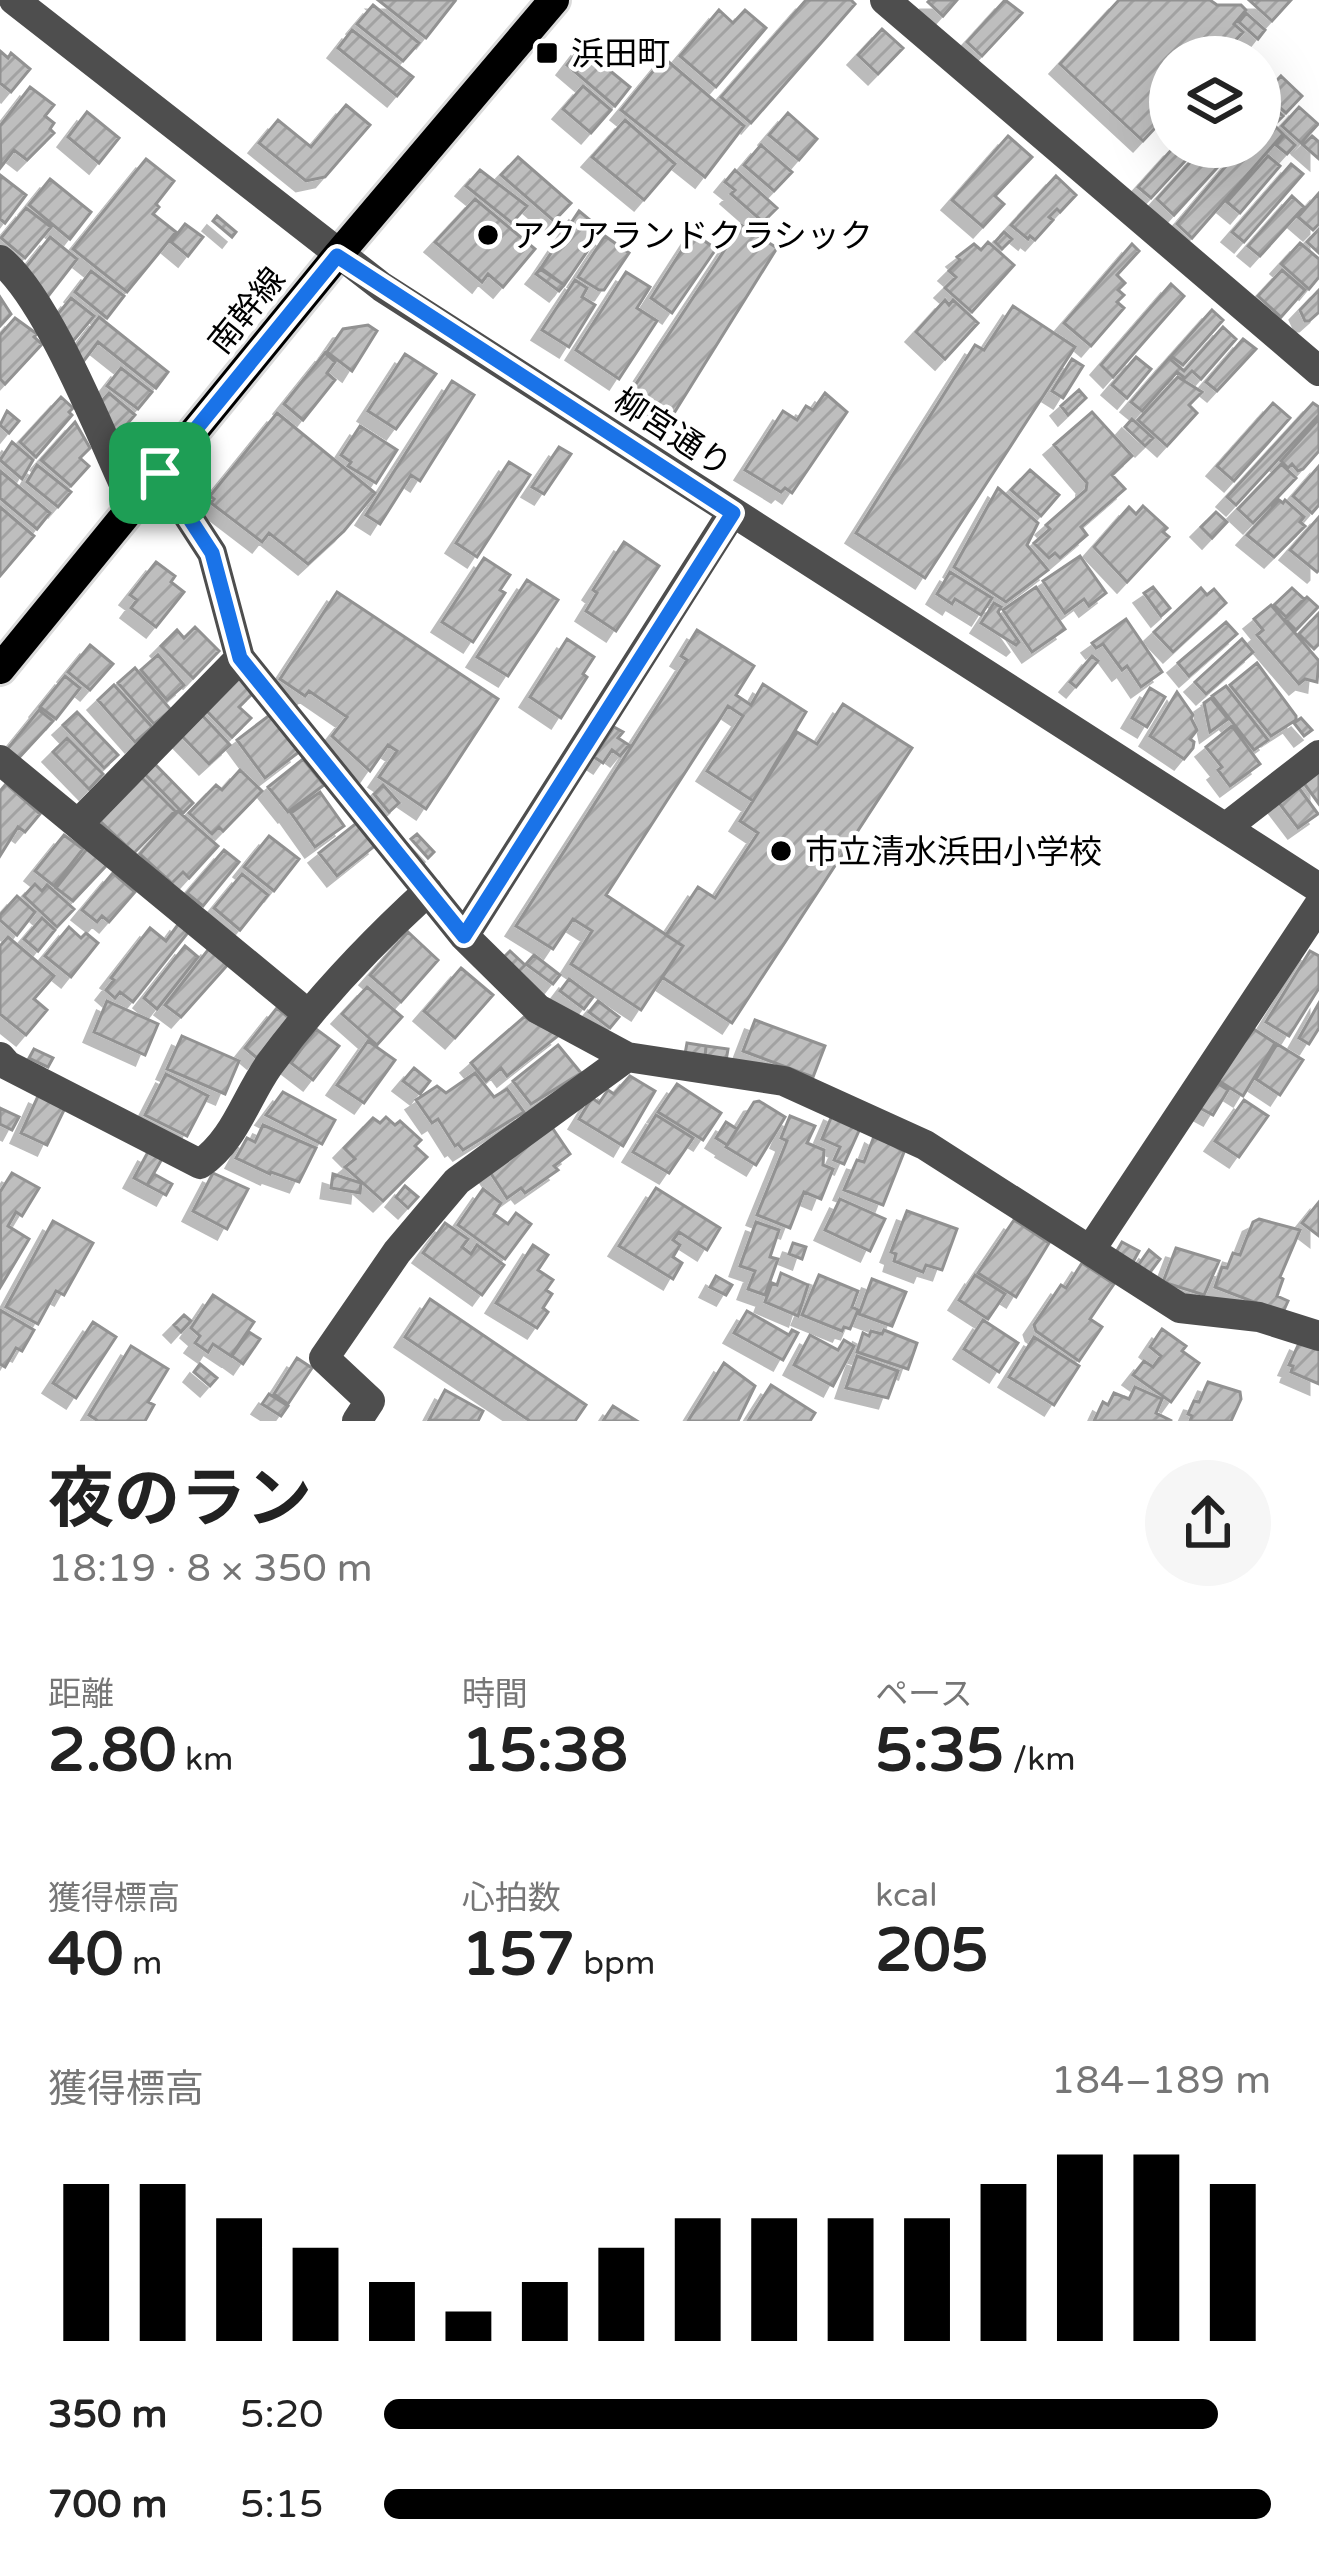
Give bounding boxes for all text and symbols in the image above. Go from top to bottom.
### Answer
place label: 浜田町 [571,35,670,74]
map controls [1149,36,1281,168]
button: layers [1149,36,1281,168]
marker: 浜田町 [534,40,560,66]
place label: アクアランドクラシック [512,217,873,256]
marker: アクアランドクラシック [475,222,501,248]
street label: 南幹線 [201,260,293,362]
street label: 柳宮通り [606,381,738,486]
pin [109,422,211,524]
icon: arrive [127,440,193,506]
place label: 市立清水浜田小学校 [805,833,1102,872]
marker: 市立清水浜田小学校 [768,838,794,864]
text: 夜のラン [48,1460,312,1540]
button: share [1145,1460,1271,1586]
text: 18:19 · 8 × 350 m [48,1545,373,1592]
text: 距離 [48,1675,114,1714]
text: 時間 [462,1675,528,1714]
text: ペース [875,1675,973,1714]
text: 2.80 [48,1715,176,1787]
text: 15:38 [462,1715,628,1787]
text: 5:35 [875,1715,1004,1787]
text: km [176,1740,233,1779]
text: /km [1004,1740,1075,1779]
text: kcal [875,1876,937,1915]
text: 獲得標高 [48,1879,180,1918]
text: 心拍数 [462,1879,561,1918]
text: 205 [875,1915,988,1987]
text: 40 [48,1919,123,1991]
text: 157 [462,1919,575,1991]
text: m [123,1944,162,1983]
text: bpm [575,1944,655,1983]
text: 184–189 m [1051,2057,1271,2104]
text: 獲得標高 [48,2066,204,2113]
text: 350 m [48,2391,167,2438]
text: 5:20 [240,2391,324,2438]
text: 700 m [48,2481,167,2528]
text: 5:15 [240,2481,324,2528]

